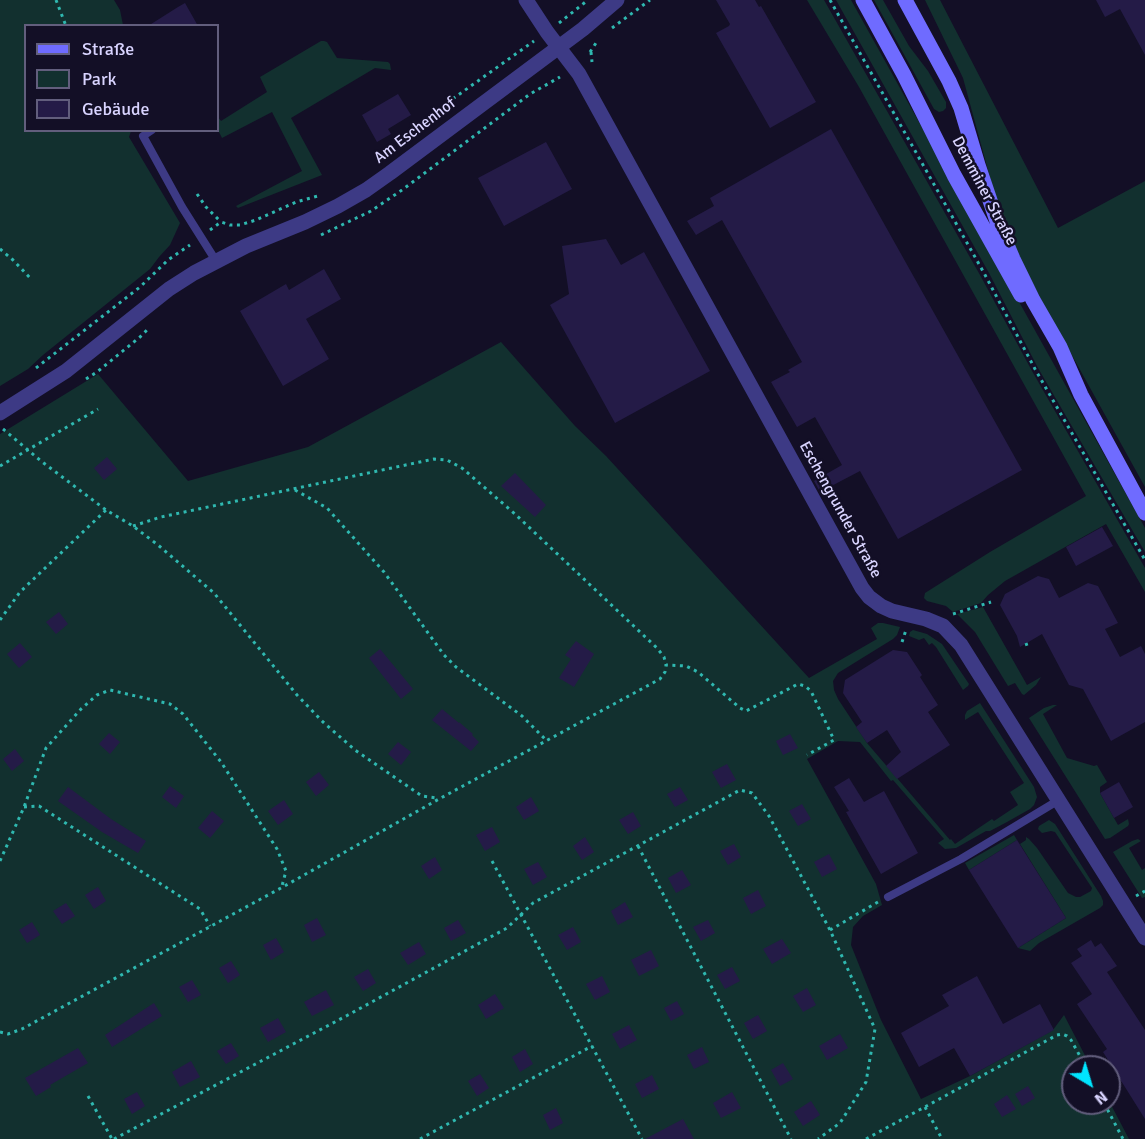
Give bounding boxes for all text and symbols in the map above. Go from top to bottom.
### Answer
legend [24,24,219,132]
text: Straße [82,38,134,60]
text: Park [82,68,117,90]
street label: Am Eschenhof [370,94,460,168]
text: Gebäude [82,98,150,120]
street label: Demminer Straße [947,133,1021,249]
street label: Eschengrunder Straße [794,438,886,582]
north arrow [1061,1055,1121,1115]
text: N [1090,1086,1111,1109]

